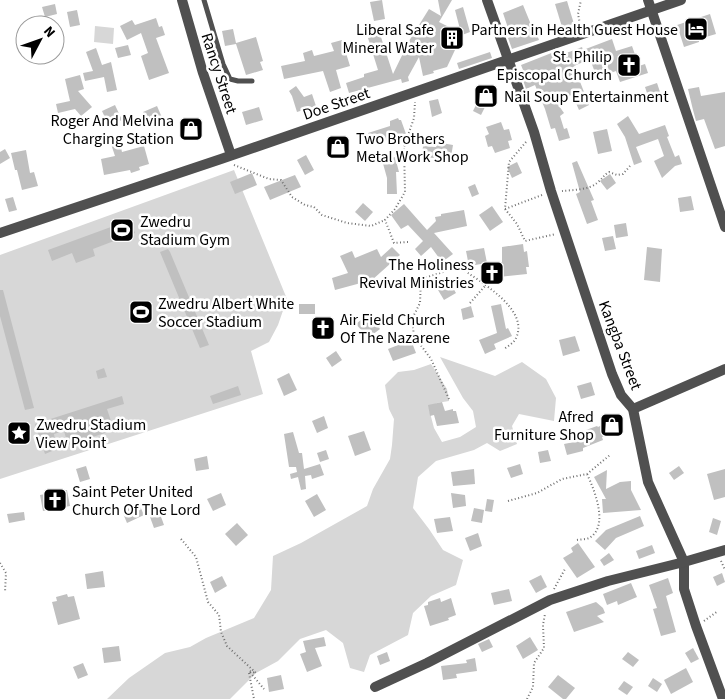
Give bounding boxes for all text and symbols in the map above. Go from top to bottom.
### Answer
north arrow [15,15,65,65]
hotel icon: Partners in Health Guest House [683,16,709,42]
place label: Liberal Safe Mineral Water [342,19,434,59]
place label: Partners in Health Guest House [471,19,678,41]
text: N [38,22,60,42]
building icon: Liberal Safe Mineral Water [439,25,465,51]
street label: Rancy Street [196,30,243,117]
place label: St. Philip Episcopal Church [496,46,612,86]
church icon: St. Philip Episcopal Church [616,52,642,78]
street label: Doe Street [300,82,373,126]
shop icon: Nail Soup Entertainment [473,83,499,109]
place label: Nail Soup Entertainment [504,86,669,108]
place label: Roger And Melvina Charging Station [50,110,174,150]
shop icon: Roger And Melvina Charging Station [178,116,204,142]
place label: Two Brothers Metal Work Shop [356,128,469,168]
shop icon: Two Brothers Metal Work Shop [325,134,351,160]
place label: Zwedru Stadium Gym [140,211,230,251]
sports icon: Zwedru Stadium Gym [109,217,135,243]
place label: The Holiness Revival Ministries [359,254,474,294]
church icon: The Holiness Revival Ministries [479,260,505,286]
place label: Zwedru Albert White Soccer Stadium [158,293,294,333]
street label: Kangba Street [593,297,647,394]
sports icon: Zwedru Albert White Soccer Stadium [128,299,154,325]
place label: Air Field Church Of The Nazarene [340,309,450,349]
church icon: Air Field Church Of The Nazarene [310,315,336,341]
place label: Afred Furniture Shop [494,406,594,446]
shop icon: Afred Furniture Shop [599,412,625,438]
place label: Zwedru Stadium View Point [36,414,146,454]
place icon: Zwedru Stadium View Point [6,420,32,446]
place label: Saint Peter United Church Of The Lord [72,481,201,521]
church icon: Saint Peter United Church Of The Lord [42,487,68,513]

